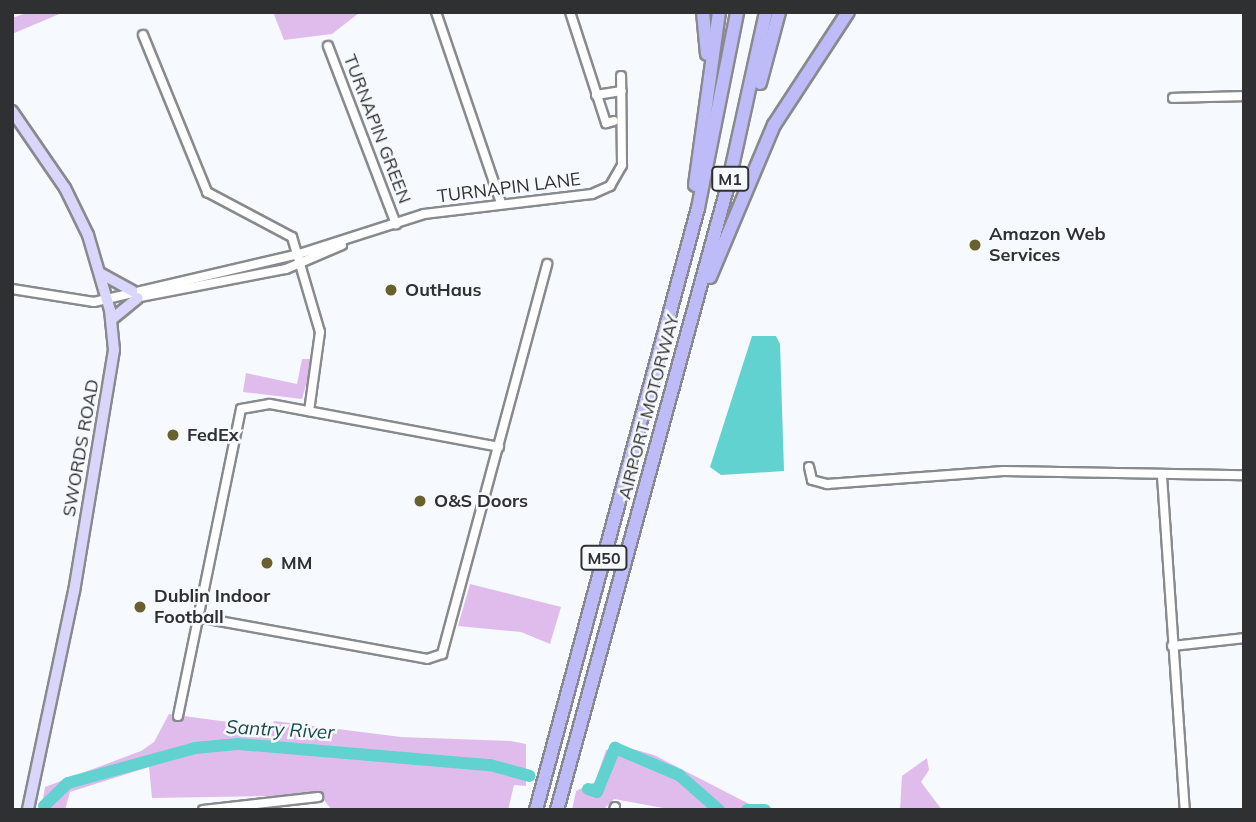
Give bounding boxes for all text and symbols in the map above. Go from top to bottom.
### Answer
street label: TURNAPIN GREEN [339,51,415,207]
road number: M1 [711,167,749,192]
street label: TURNAPIN LANE [436,168,582,208]
place label: Amazon Web Services [989,224,1106,266]
marker: Amazon Web Services [967,237,983,253]
place label: OutHaus [405,279,482,301]
marker: OutHaus [383,282,399,298]
street label: AIRPORT MOTORWAY [614,312,684,502]
street label: SWORDS ROAD [58,378,104,518]
place label: FedEx [187,424,239,446]
marker: FedEx [165,427,181,443]
place label: O&S Doors [434,490,528,512]
marker: O&S Doors [412,493,428,509]
road number: M50 [580,545,628,570]
place label: MM [281,552,312,574]
marker: MM [259,555,275,571]
place label: Dublin Indoor Football [154,586,270,628]
marker: Dublin Indoor Football [132,599,148,615]
water label: Santry River [225,716,335,744]

